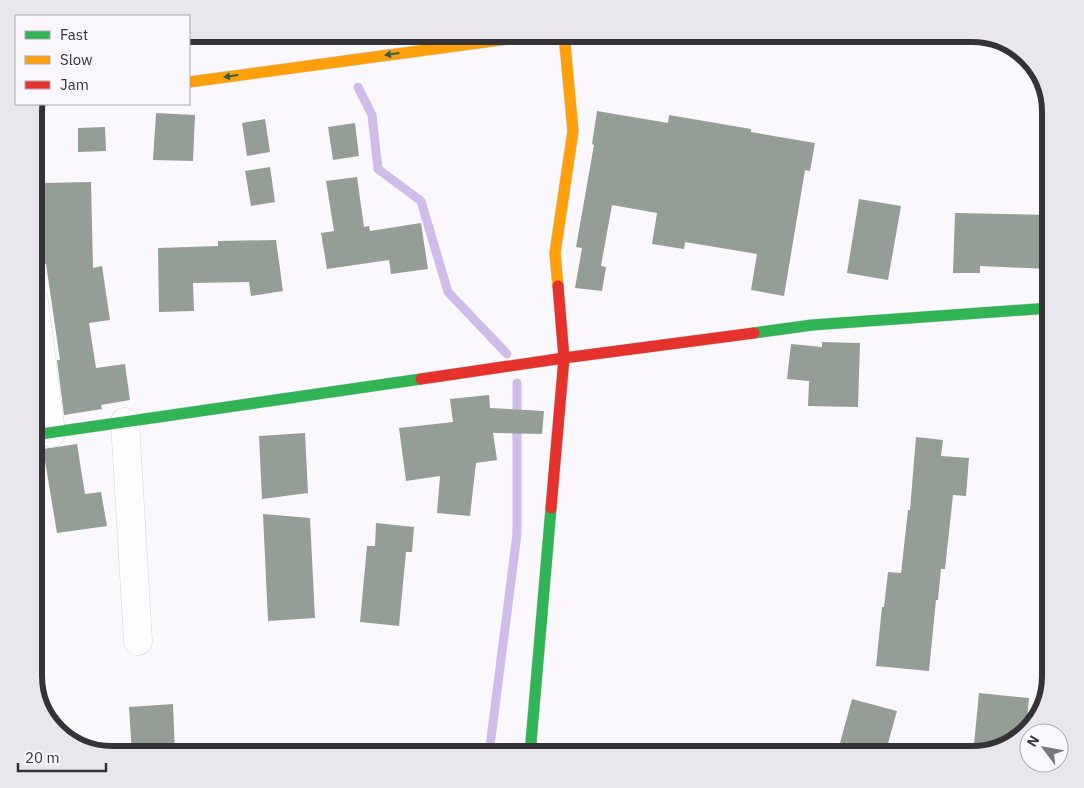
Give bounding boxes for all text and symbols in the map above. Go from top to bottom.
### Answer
legend [15,15,190,105]
text: Fast [60,25,88,44]
text: Slow [60,50,93,69]
one-way arrow [383,50,399,58]
one-way arrow [222,72,238,80]
text: Jam [60,75,89,94]
north arrow [1019,723,1069,773]
text: N [1023,732,1043,750]
scale bar [18,740,105,772]
text: 20 m [25,748,60,767]

